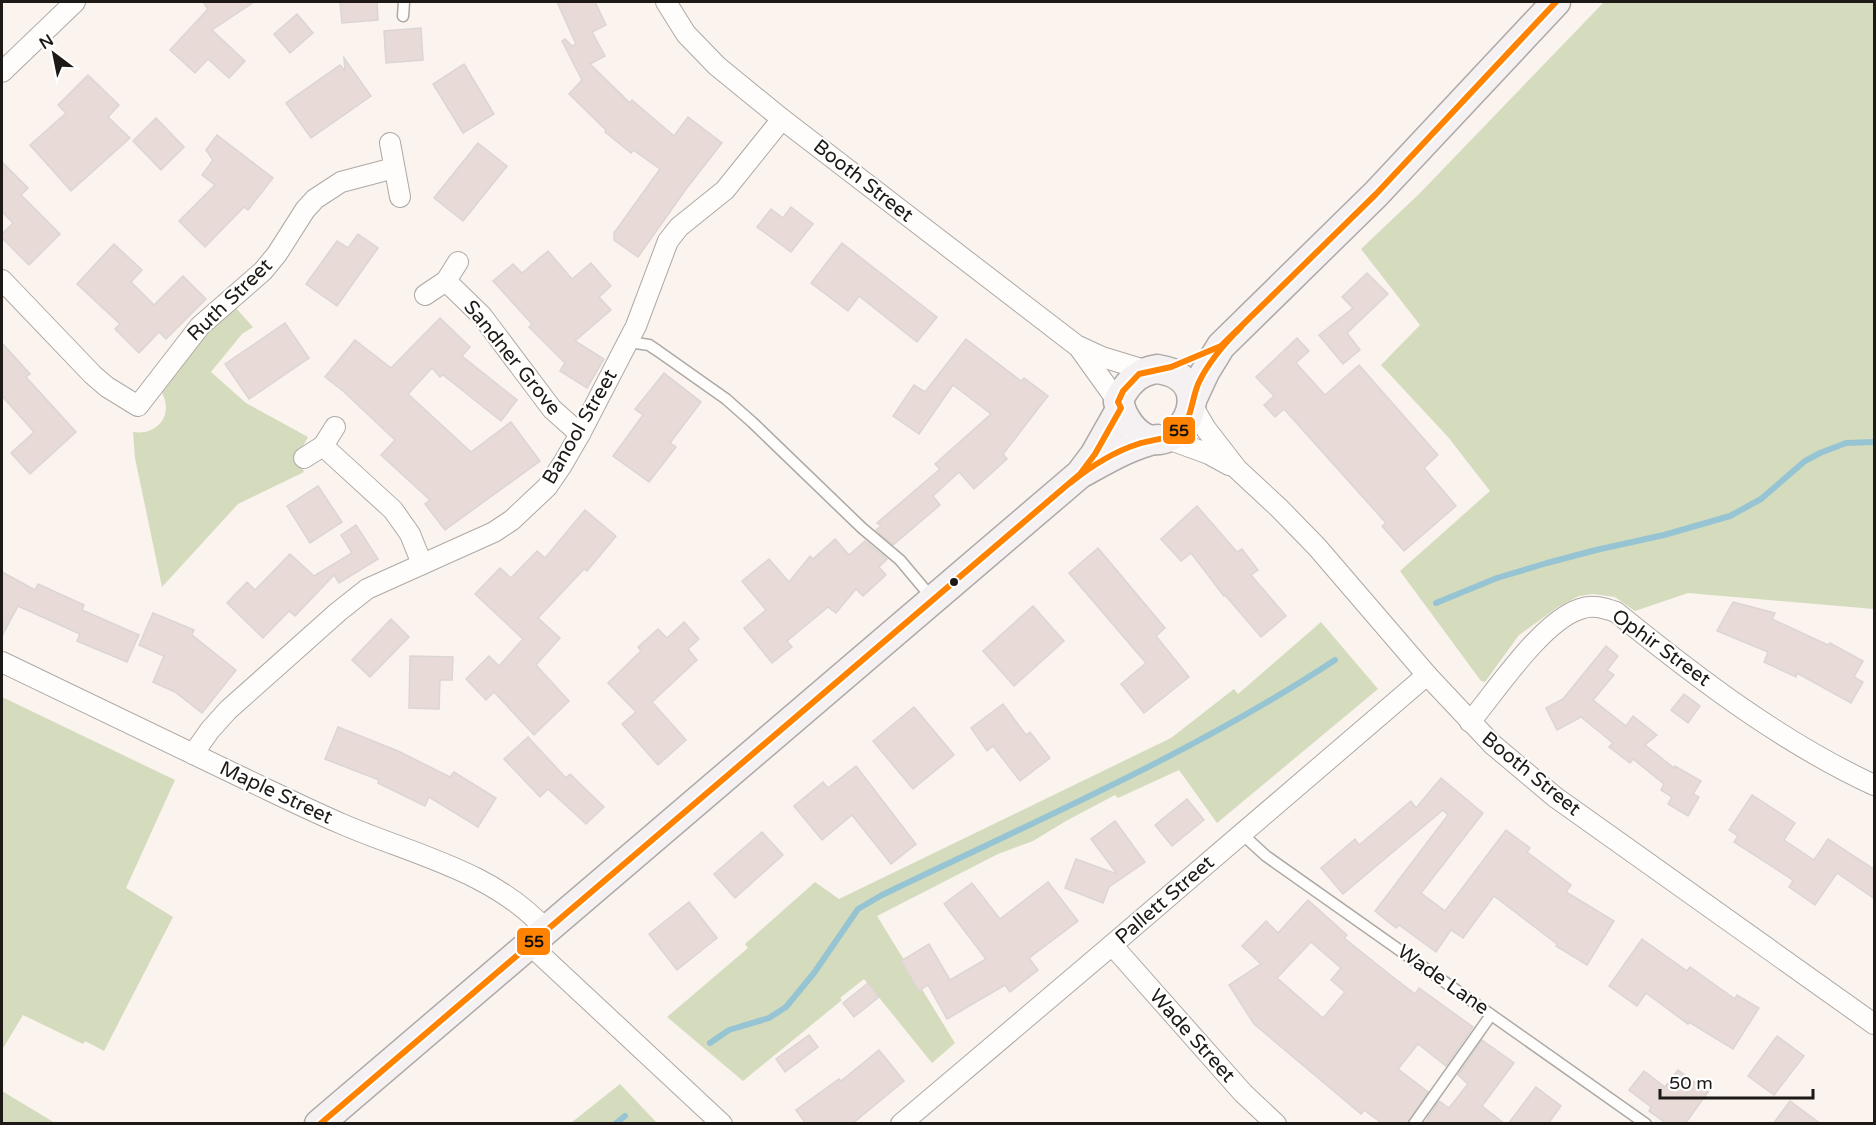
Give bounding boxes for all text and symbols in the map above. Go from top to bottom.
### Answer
north arrow [24,24,84,84]
text: N [36,30,57,54]
street label: Booth Street [808,135,918,228]
street label: Ruth Street [183,253,278,346]
street label: Sandner Grove [458,296,566,420]
street label: Banool Street [537,365,623,489]
line badge: 55 [1162,416,1196,445]
text: 55 [1169,421,1189,441]
unlabelled marker [948,576,960,588]
street label: Ophir Street [1607,604,1715,692]
street label: Booth Street [1477,727,1586,821]
street label: Maple Street [216,756,337,830]
street label: Pallett Street [1111,850,1220,949]
line badge: 55 [516,927,551,956]
text: 55 [524,932,544,952]
street label: Wade Lane [1393,940,1493,1020]
street label: Wade Street [1144,985,1240,1088]
scale bar [1660,1062,1813,1100]
text: 50 m [1669,1072,1713,1094]

